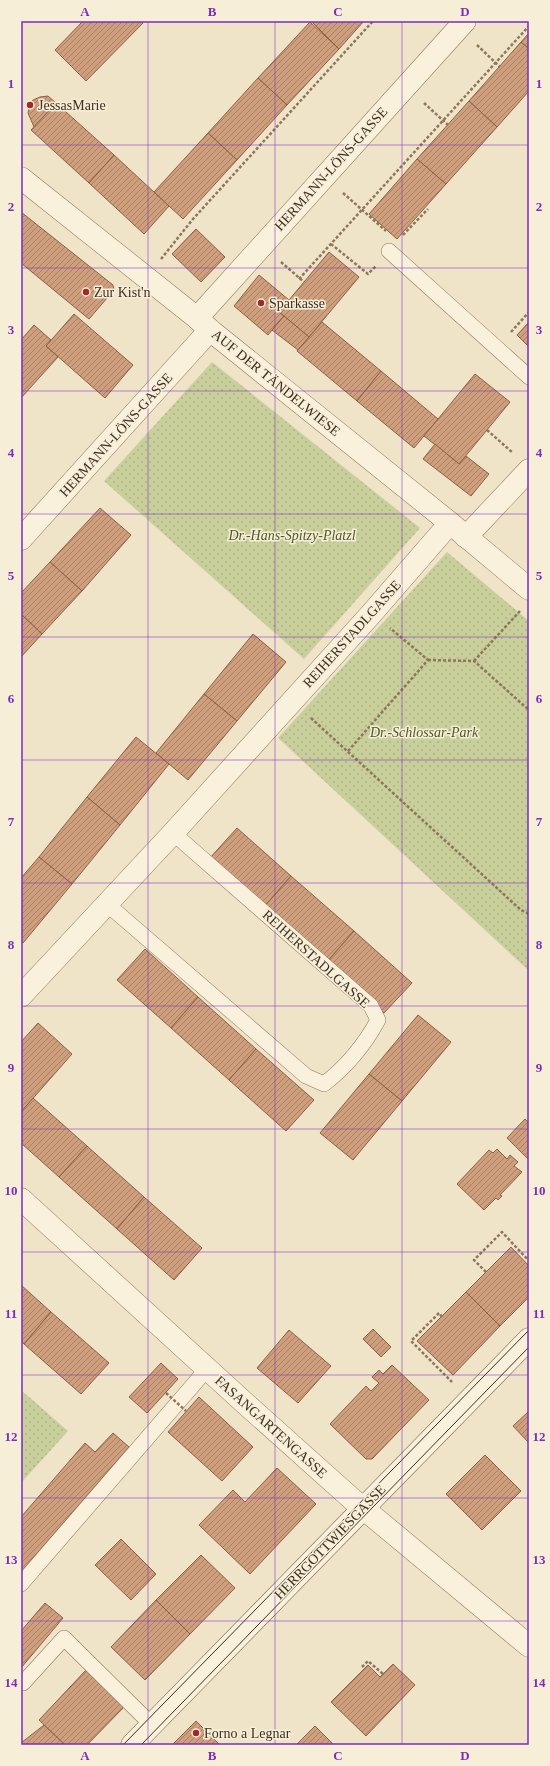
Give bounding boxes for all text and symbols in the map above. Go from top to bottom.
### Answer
text: A [80,4,90,19]
text: B [208,4,217,19]
text: C [333,4,343,19]
text: D [460,4,470,19]
text: 1 [8,76,14,91]
text: 1 [536,76,542,91]
place label: JessasMarie [38,98,106,113]
marker: JessasMarie [25,100,35,110]
street label: HERMANN-LÖNS-GASSE [271,103,390,234]
text: 2 [8,199,14,214]
text: 2 [536,199,542,214]
place label: Zur Kist'n [94,285,151,300]
marker: Zur Kist'n [81,287,91,297]
place label: Sparkasse [269,296,325,311]
marker: Sparkasse [256,298,266,308]
text: 3 [8,322,15,337]
text: 3 [536,322,543,337]
street label: AUF DER TÄNDELWIESE [209,326,344,439]
street label: HERMANN-LÖNS-GASSE [56,369,175,500]
text: 4 [8,445,15,460]
text: 4 [536,445,543,460]
park label: Dr.-Hans-Spitzy-Platzl [227,528,356,543]
text: 5 [8,568,15,583]
text: 5 [536,568,543,583]
street label: REIHERSTADLGASSE [300,577,404,691]
text: 6 [8,691,15,706]
text: 6 [536,691,543,706]
park label: Dr.-Schlossar-Park [369,725,479,740]
text: 7 [8,814,15,829]
text: 7 [536,814,543,829]
street label: REIHERSTADLGASSE [259,907,373,1011]
text: 8 [8,937,15,952]
text: 8 [536,937,543,952]
text: 9 [8,1060,15,1075]
text: 9 [536,1060,543,1075]
text: 10 [5,1183,18,1198]
text: 10 [533,1183,546,1198]
text: 11 [5,1306,17,1321]
text: 11 [533,1306,545,1321]
street label: FASANGARTENGASSE [212,1373,330,1481]
text: 12 [5,1429,18,1444]
text: 12 [533,1429,546,1444]
street label: HERRGOTTWIESGASSE [271,1482,389,1602]
text: 13 [5,1552,18,1567]
text: 13 [533,1552,546,1567]
text: 14 [5,1675,18,1690]
text: 14 [533,1675,546,1690]
place label: Forno a Legnar [204,1726,291,1741]
marker: Forno a Legnar [191,1728,201,1738]
text: A [80,1748,90,1763]
text: B [208,1748,217,1763]
text: C [333,1748,343,1763]
text: D [460,1748,470,1763]

